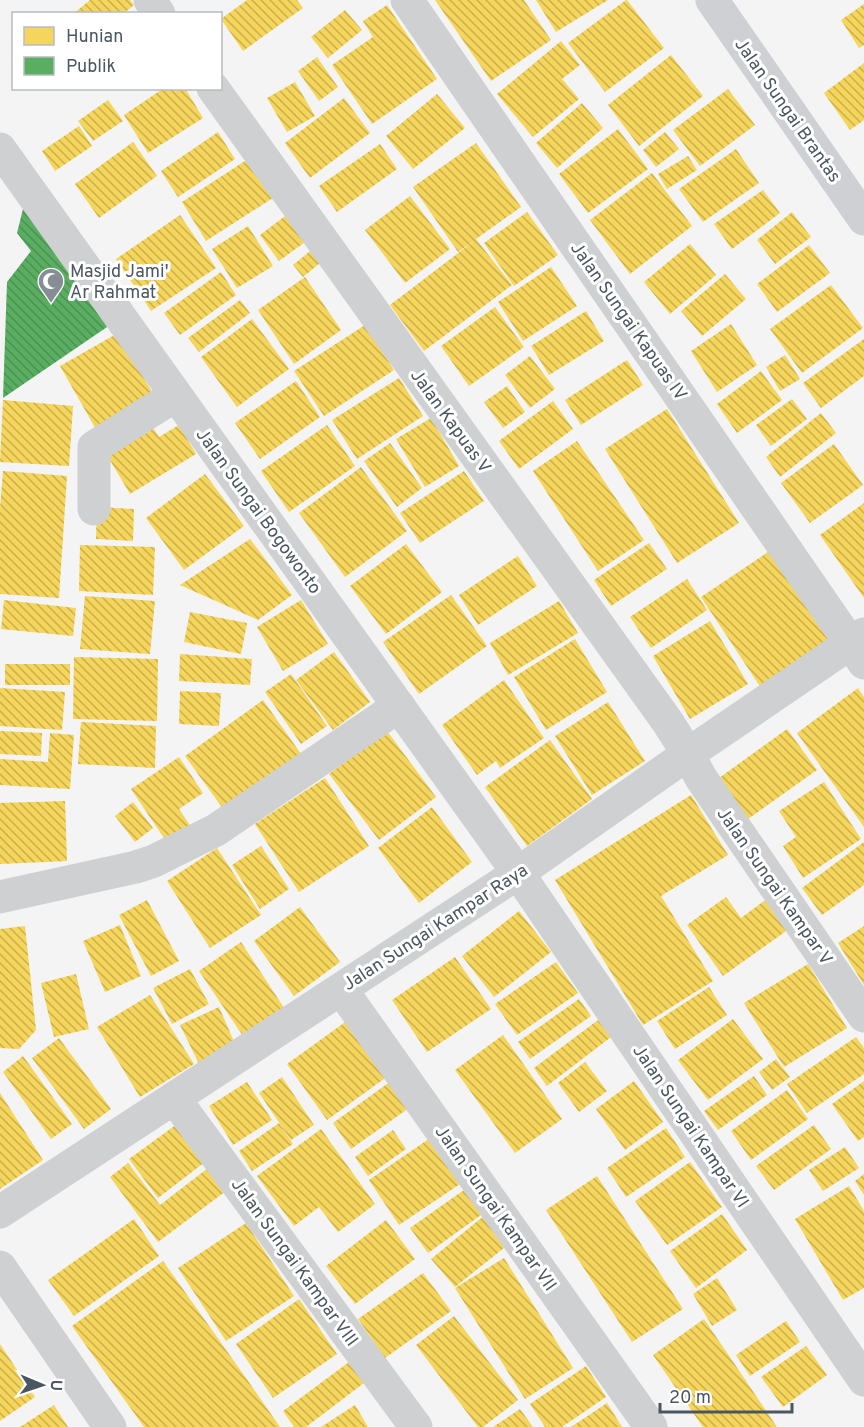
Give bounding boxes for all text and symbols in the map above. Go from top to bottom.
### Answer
legend [12,12,222,90]
text: Hunian [66,26,123,49]
street label: Jalan Sungai Brantas [728,34,845,187]
text: Publik [66,56,116,79]
street label: Jalan Sungai Kapuas IV [564,238,691,406]
place label: Masjid Jami' Ar Rahmat [70,261,169,305]
mosque icon: Masjid Jami' Ar Rahmat [36,266,66,304]
street label: Jalan Kapuas V [404,365,495,478]
street label: Jalan Sungai Bogowonto [190,424,326,599]
street label: Jalan Sungai Kampar V [711,804,837,970]
street label: Jalan Sungai Kampar Raya [339,860,533,997]
street label: Jalan Sungai Kampar VI [626,1041,753,1213]
street label: Jalan Sungai Kampar VII [429,1121,561,1296]
street label: Jalan Sungai Kampar VIII [225,1174,363,1351]
north arrow [12,1355,72,1415]
scale bar [660,1376,792,1414]
text: U [45,1379,65,1392]
text: 20 m [669,1387,711,1410]

